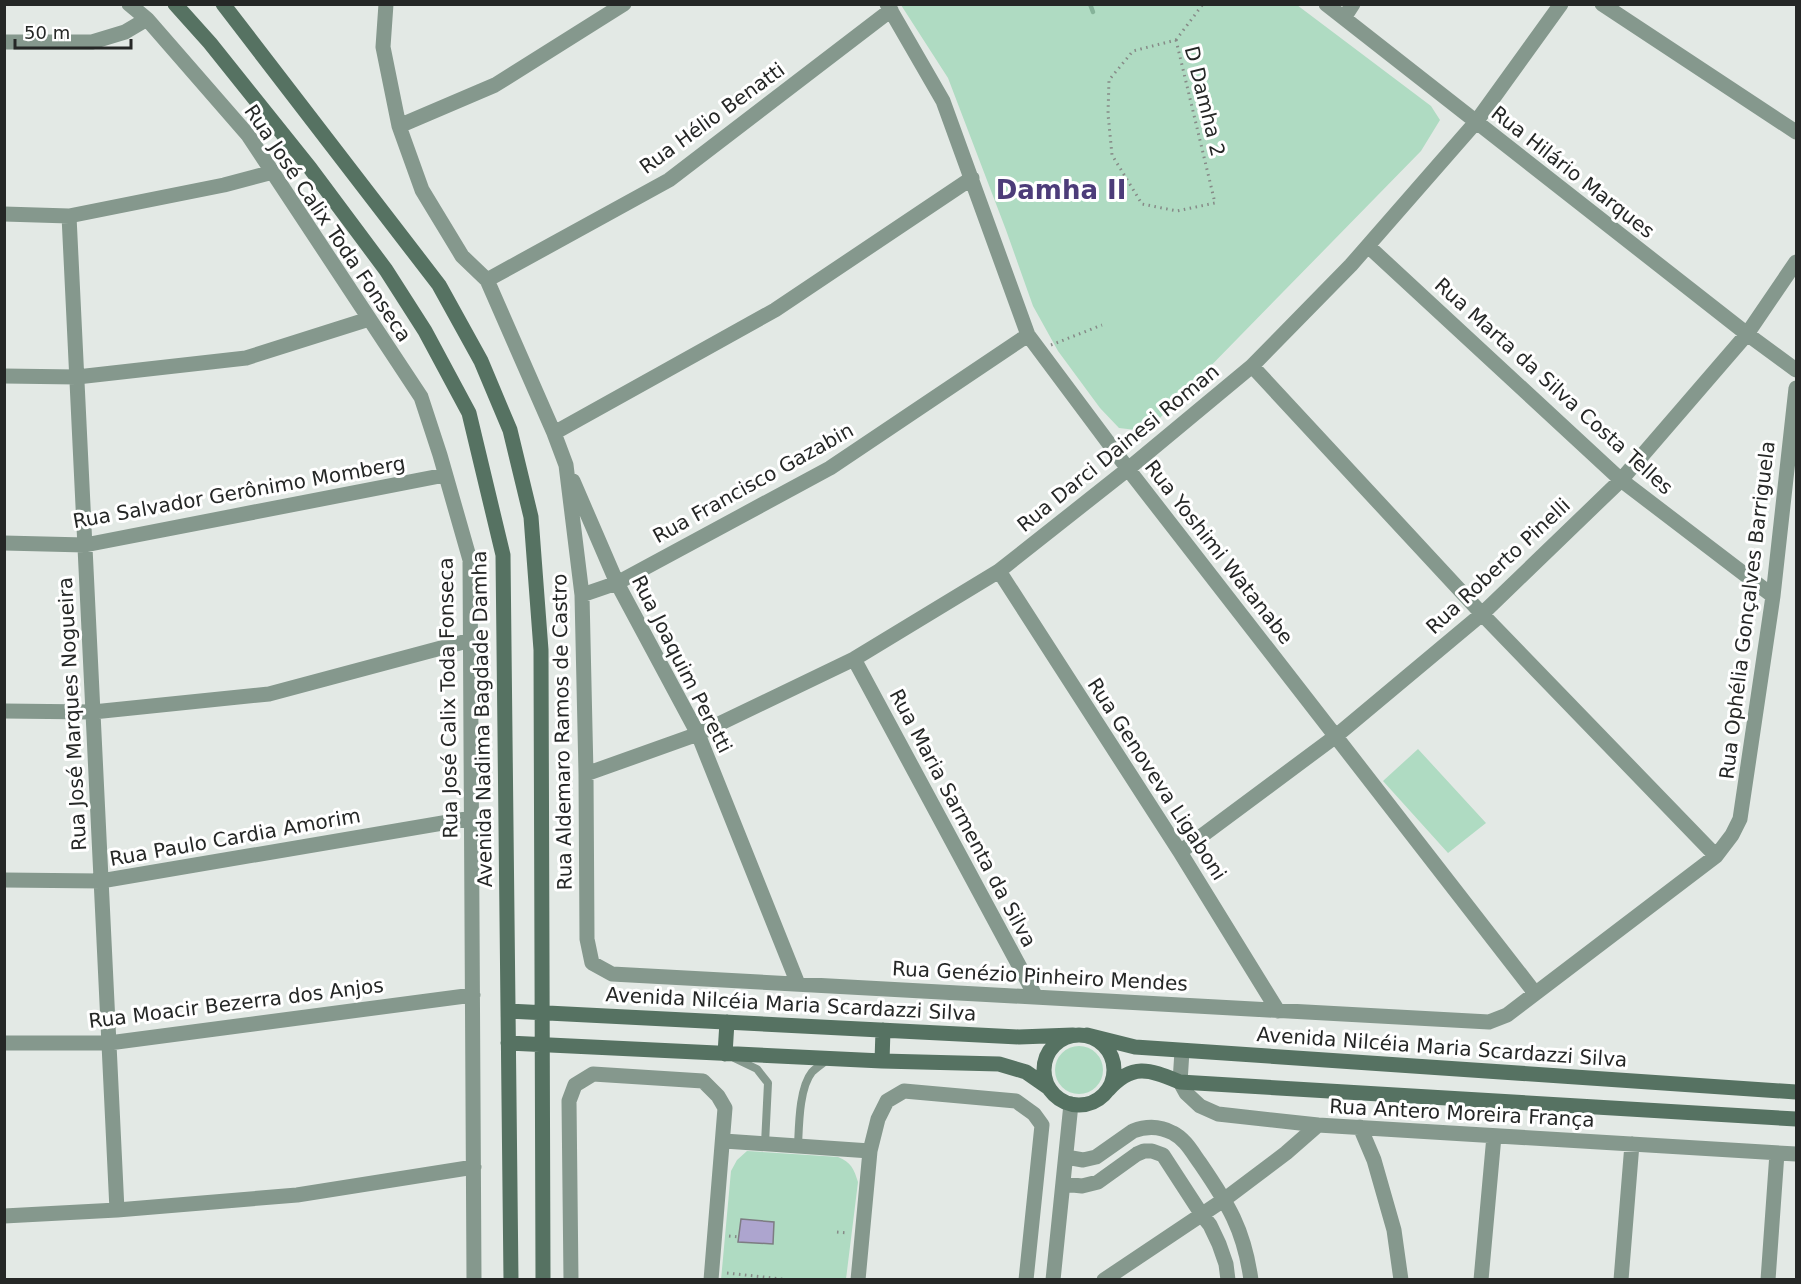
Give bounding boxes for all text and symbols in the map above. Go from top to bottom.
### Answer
scale bar [15,12,130,50]
text: 50 m [24,22,70,43]
street label: D Damha 2 [1180,43,1230,159]
street label: Rua Hélio Benatti [635,57,789,179]
street label: Rua José Calix Toda Fonseca [239,100,417,346]
street label: Rua Hilário Marques [1487,101,1659,243]
district label: Damha II [996,175,1126,205]
street label: Rua Marta da Silva Costa Telles [1430,273,1678,499]
street label: Rua Darci Dainesi Roman [1012,359,1224,537]
street label: Rua Francisco Gazabin [649,418,857,548]
street label: Rua Ophélia Gonçalves Barriguela [1714,439,1780,781]
street label: Rua Salvador Gerônimo Momberg [71,451,407,533]
street label: Rua Yoshimi Watanabe [1140,455,1298,649]
street label: Rua Roberto Pinelli [1421,493,1575,639]
street label: Avenida Nadima Bagdade Damha [467,550,497,888]
street label: Rua José Calix Toda Fonseca [434,557,462,839]
street label: Rua Joaquim Peretti [627,571,737,757]
street label: Rua Aldemaro Ramos de Castro [547,573,577,891]
street label: Rua José Marques Nogueira [53,576,91,852]
street label: Rua Genoveva Ligaboni [1083,673,1231,885]
street label: Rua Maria Sarmenta da Silva [885,685,1041,951]
street label: Rua Paulo Cardia Amorim [108,803,362,871]
street label: Rua Genézio Pinheiro Mendes [891,956,1189,996]
street label: Rua Moacir Bezerra dos Anjos [87,973,385,1033]
street label: Avenida Nilcéia Maria Scardazzi Silva [605,982,977,1026]
street label: Avenida Nilcéia Maria Scardazzi Silva [1256,1022,1628,1072]
street label: Rua Antero Moreira França [1329,1094,1595,1132]

